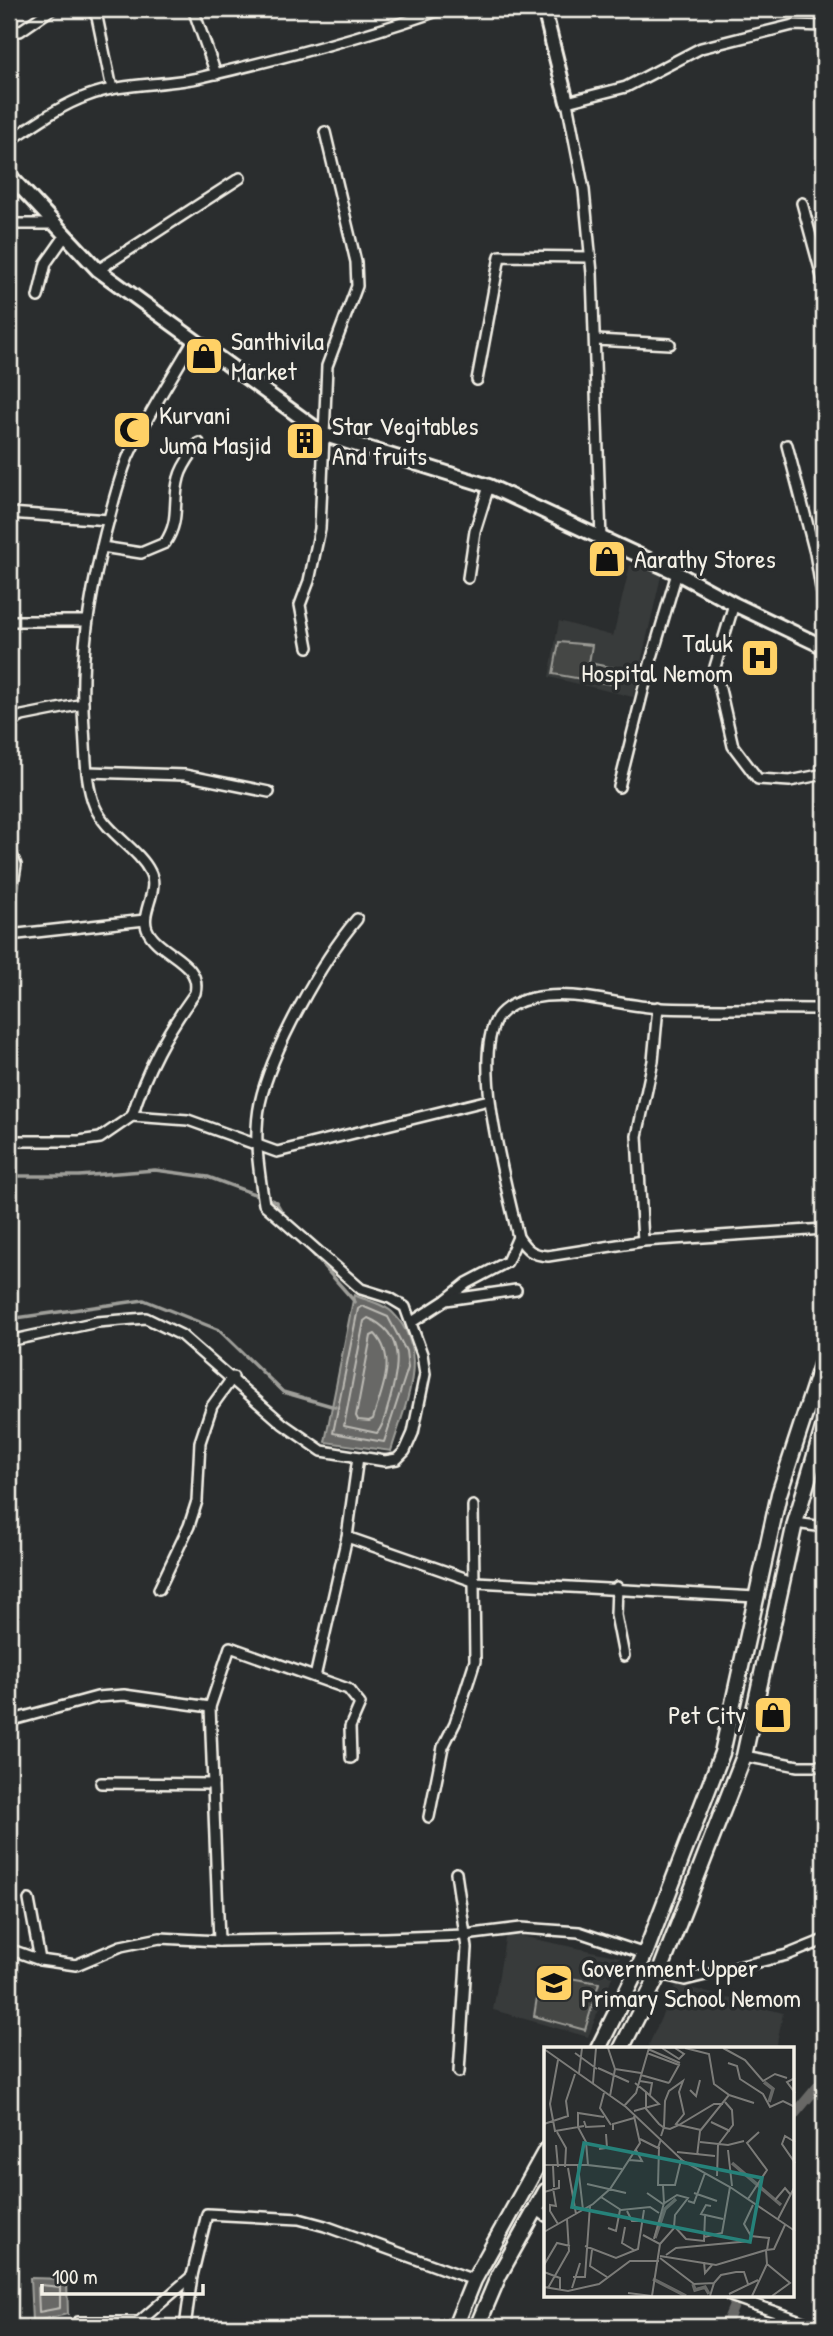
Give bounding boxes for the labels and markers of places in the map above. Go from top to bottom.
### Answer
place label: Santhivila Market [231,323,324,388]
shop icon: Santhivila Market [183,335,225,377]
place label: Kurvani Juma Masjid [159,397,271,462]
place label: Star Vegitables And fruits [332,408,479,473]
mosque icon: Kurvani Juma Masjid [111,409,153,451]
building icon: Star Vegitables And fruits [284,420,326,462]
shop icon: Aarathy Stores [586,538,628,580]
place label: Aarathy Stores [634,541,776,576]
place label: Taluk Hospital Nemom [581,625,733,690]
hospital icon: Taluk Hospital Nemom [739,637,781,679]
shop icon: Pet City [752,1694,794,1736]
place label: Pet City [668,1697,746,1732]
place label: Government Upper Primary School Nemom [581,1950,801,2015]
school or university icon: Government Upper Primary School Nemom [533,1962,575,2004]

